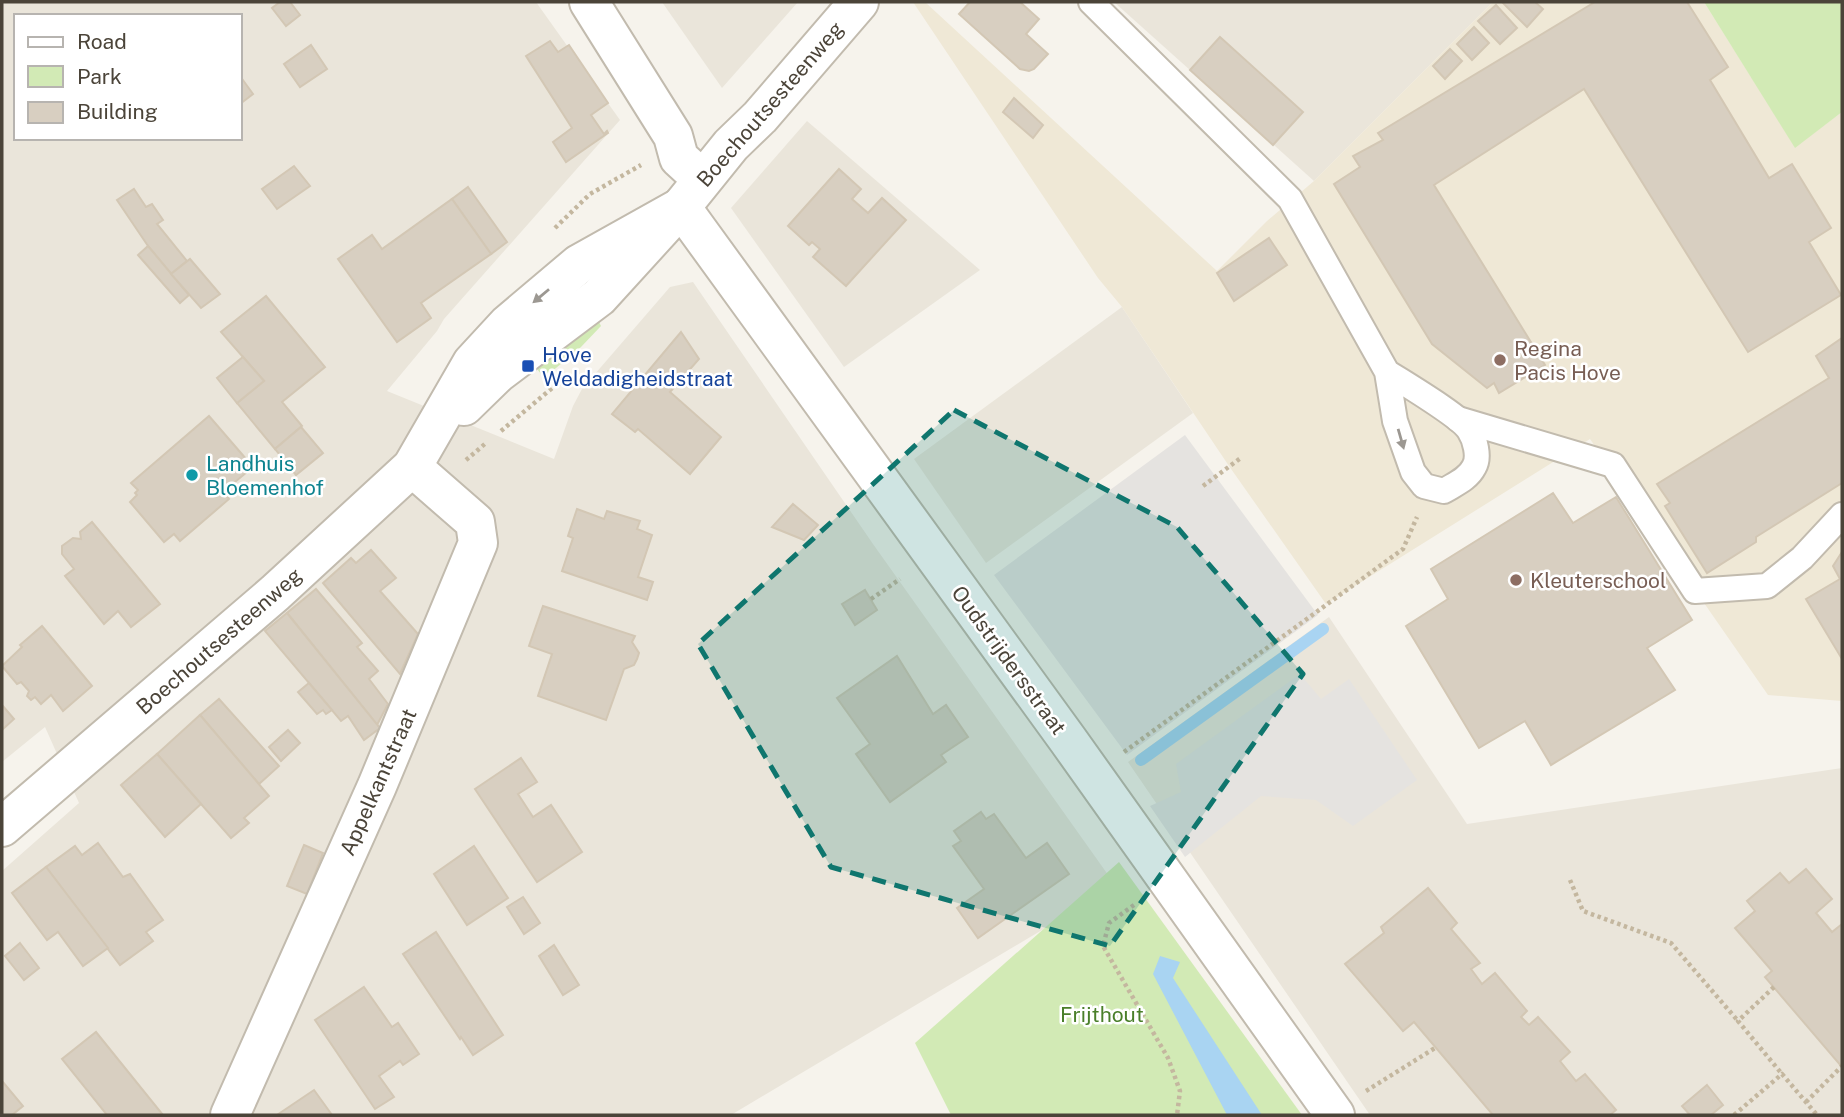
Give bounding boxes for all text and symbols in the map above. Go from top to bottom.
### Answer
legend [14,14,242,140]
street label: Boechoutsesteenweg [691,16,849,192]
text: Road [77,29,127,54]
text: Park [77,64,122,89]
text: Building [77,99,158,124]
one-way arrow [533,288,550,303]
place label: Regina Pacis Hove [1514,336,1621,385]
place label: Hove Weldadigheidstraat [542,342,733,391]
marker: Regina Pacis Hove [1492,352,1508,368]
marker: Hove Weldadigheidstraat [520,358,536,374]
one-way arrow [1396,429,1406,450]
place label: Landhuis Bloemenhof [206,451,324,500]
marker: Landhuis Bloemenhof [184,467,200,483]
street label: Boechoutsesteenweg [131,562,307,720]
place label: Kleuterschool [1530,568,1666,593]
marker: Kleuterschool [1508,572,1524,588]
street label: Oudstrijdersstraat [947,581,1071,739]
street label: Appelkantstraat [334,705,422,859]
park label: Frijthout [1060,1002,1144,1027]

